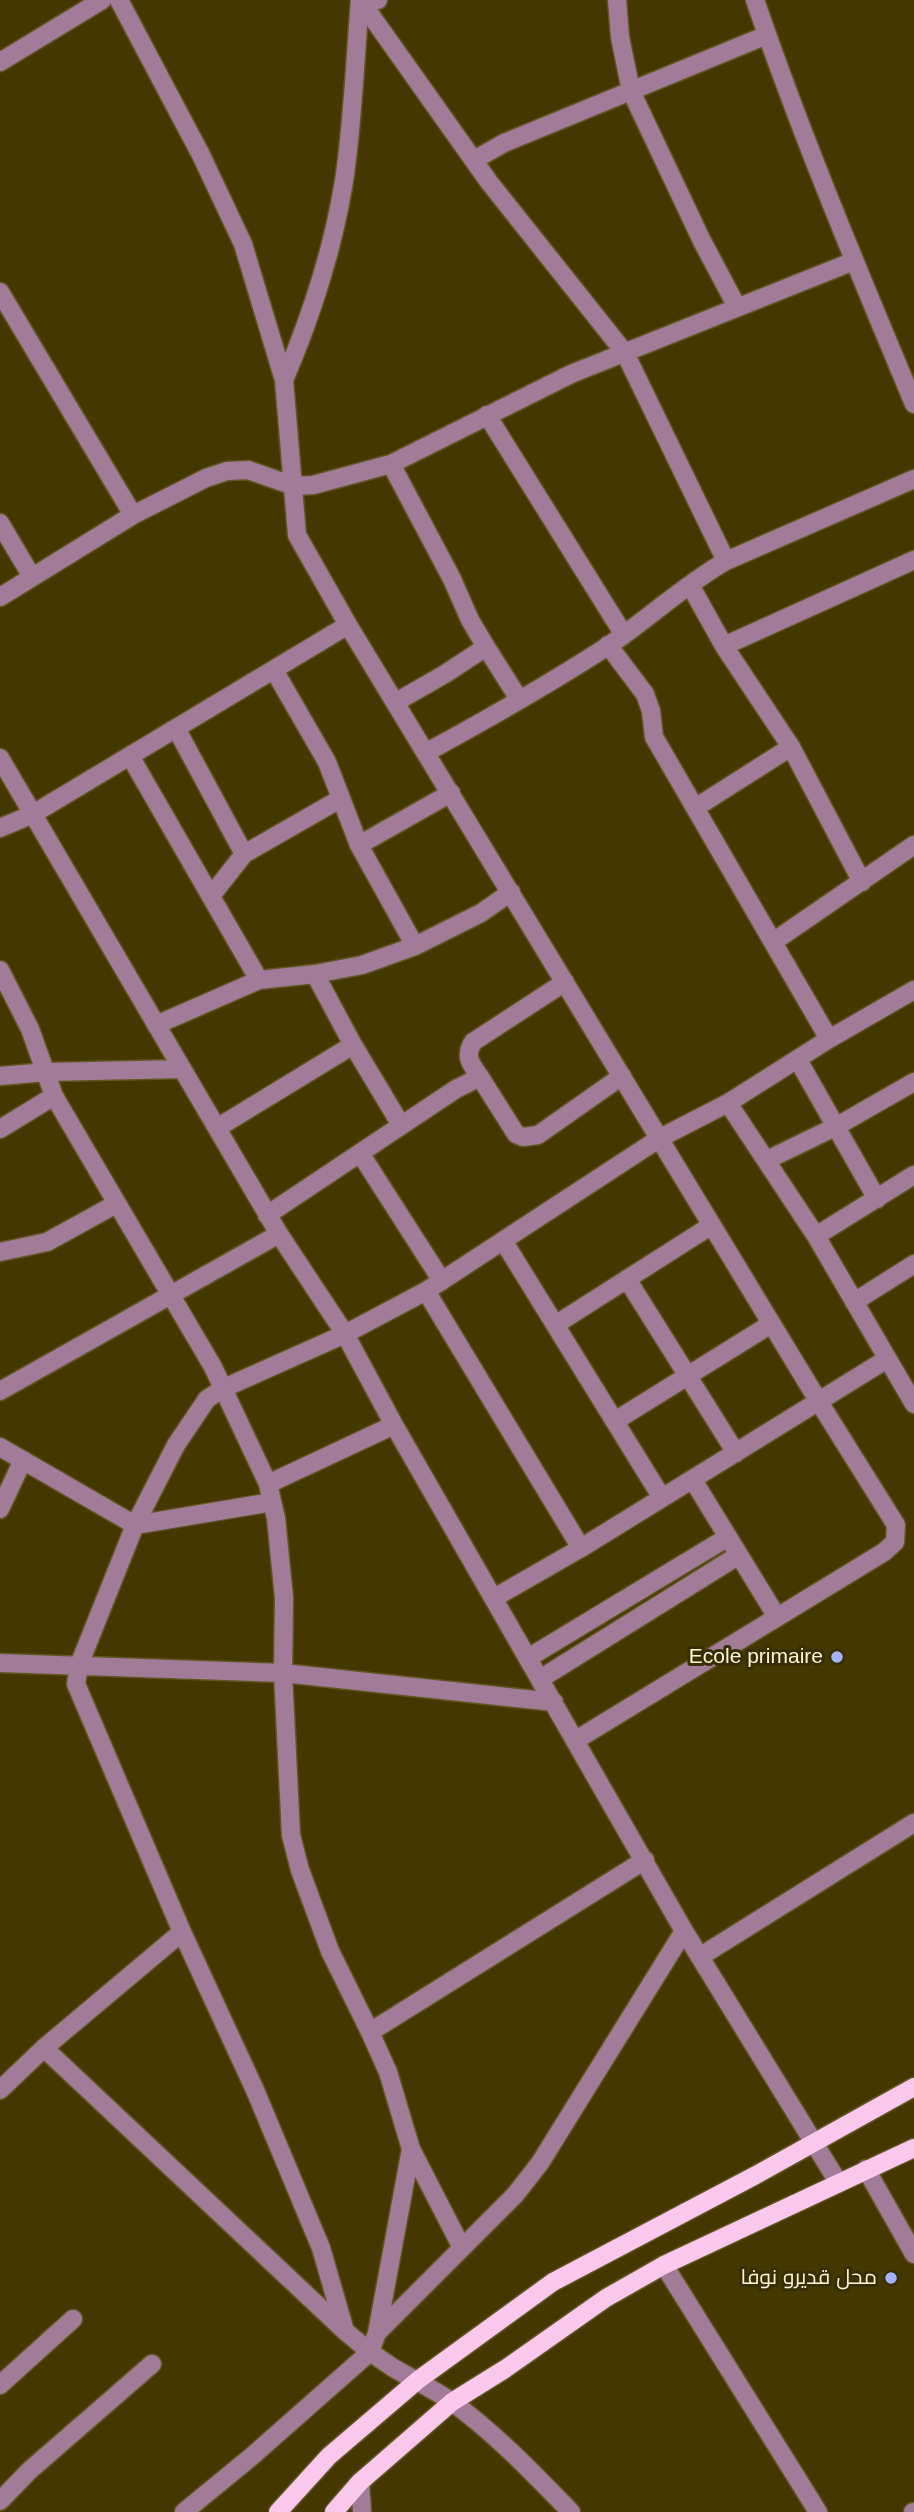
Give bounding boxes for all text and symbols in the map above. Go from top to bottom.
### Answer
place label: Ecole primaire [689,1644,823,1670]
marker: Ecole primaire [829,1649,845,1665]
place label: محل قديرو نوفا [740,2265,877,2291]
marker: محل قديرو نوفا [883,2270,899,2286]

